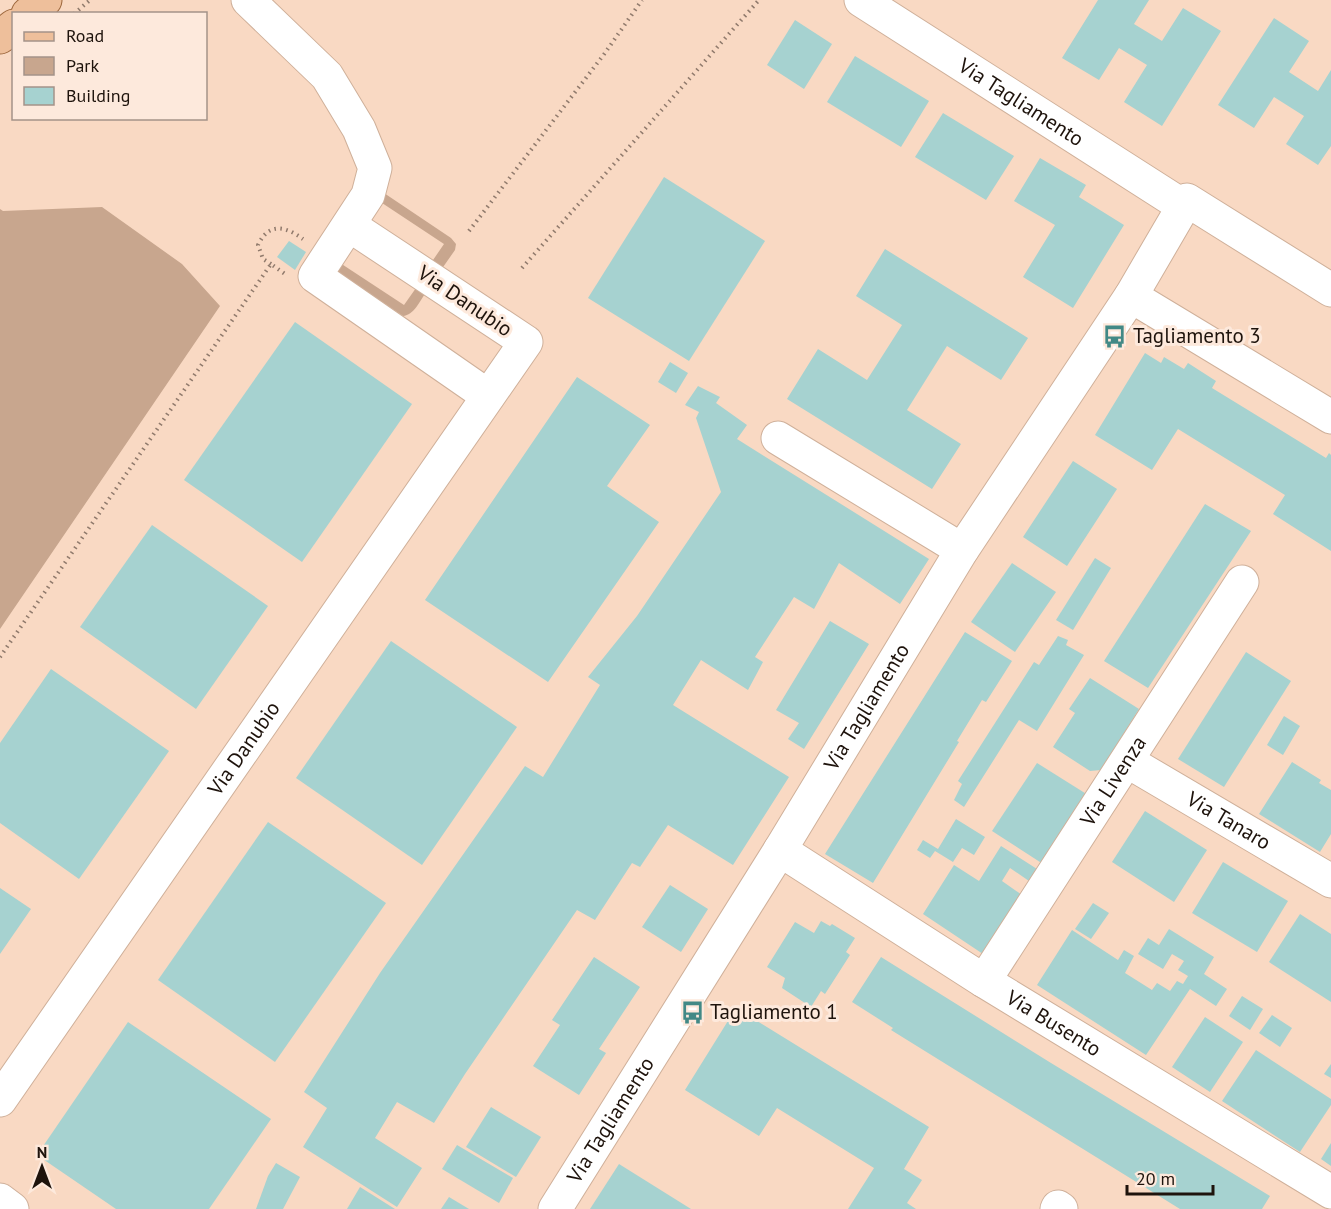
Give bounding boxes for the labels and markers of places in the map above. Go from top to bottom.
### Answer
place label: Tagliamento 3 [1133,322,1261,349]
bus stop icon: Tagliamento 3 [1102,323,1128,349]
place label: Tagliamento 1 [710,998,838,1025]
bus stop icon: Tagliamento 1 [679,999,705,1025]

